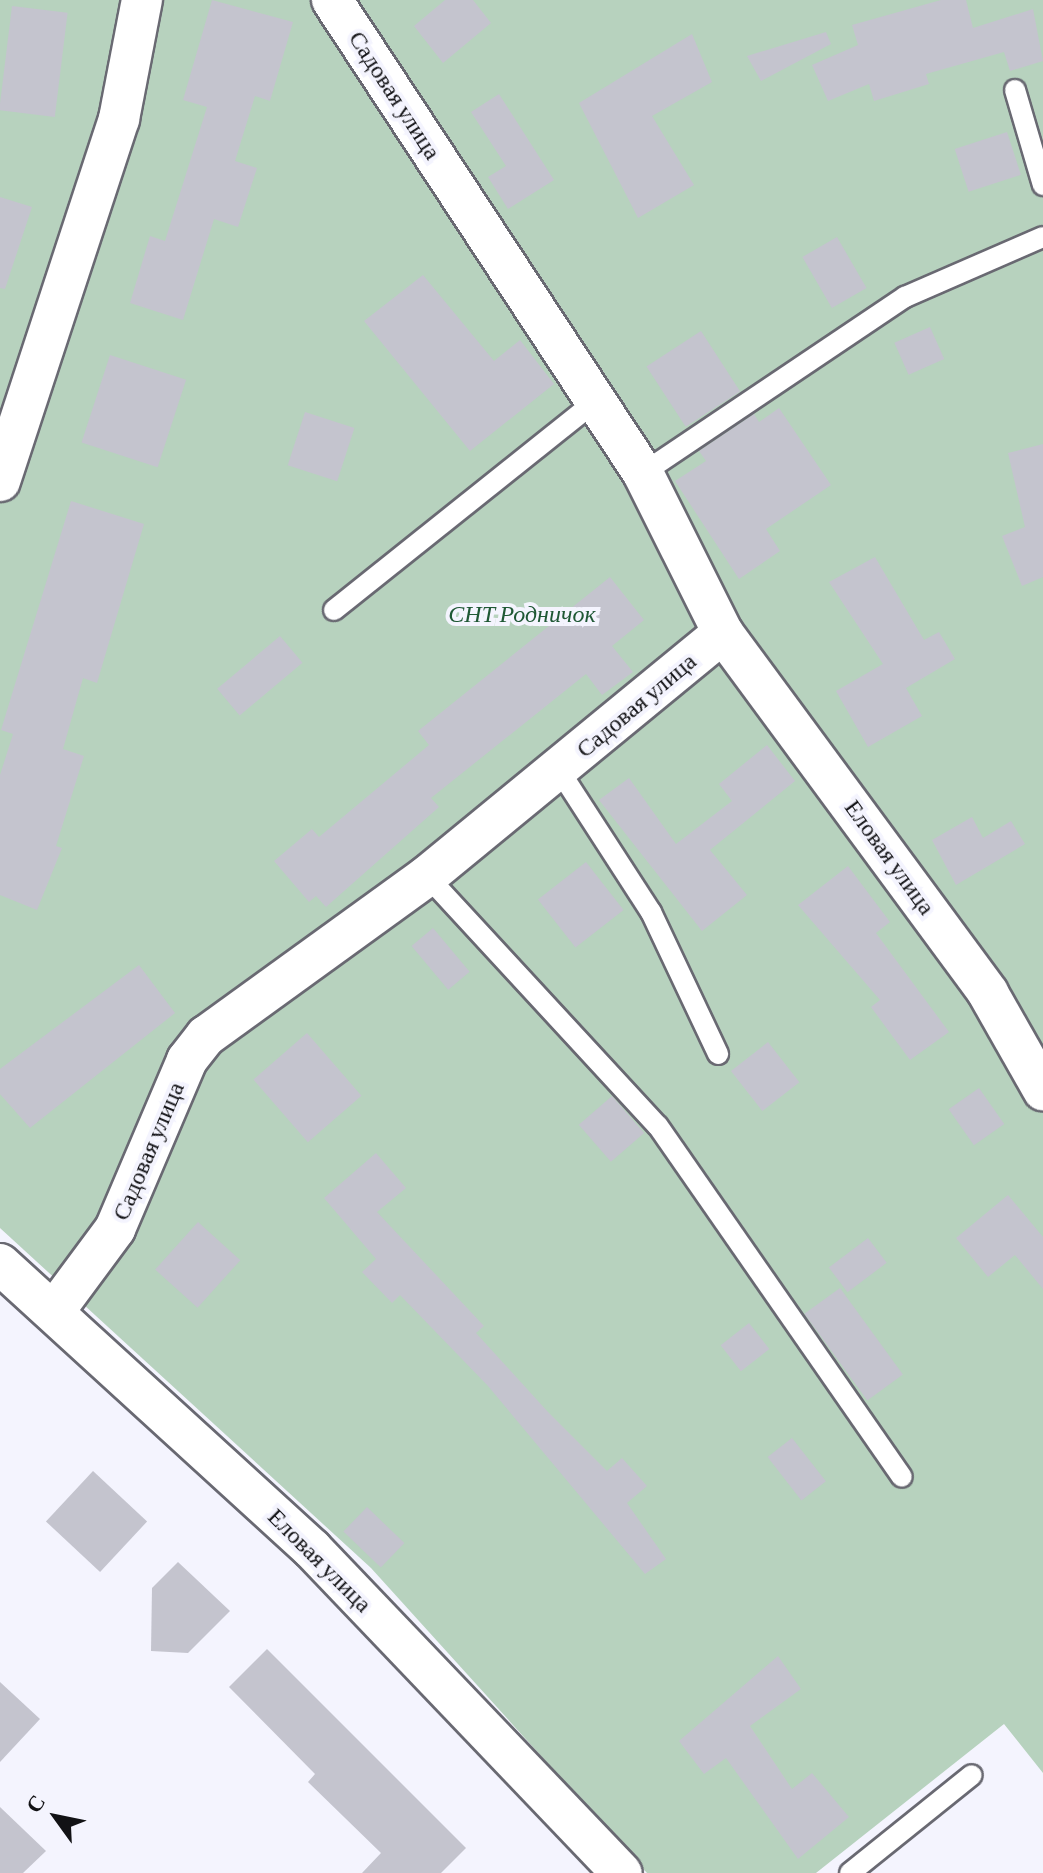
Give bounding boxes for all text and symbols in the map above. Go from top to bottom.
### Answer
street label: Садовая улица [343,25,447,165]
park label: СНТ Родничок [448,600,596,628]
street label: Садовая улица [570,647,702,763]
street label: Еловая улица [839,794,941,920]
street label: Садовая улица [106,1078,190,1224]
street label: Еловая улица [262,1502,378,1618]
north arrow [16,1777,96,1857]
text: С [21,1790,50,1817]

